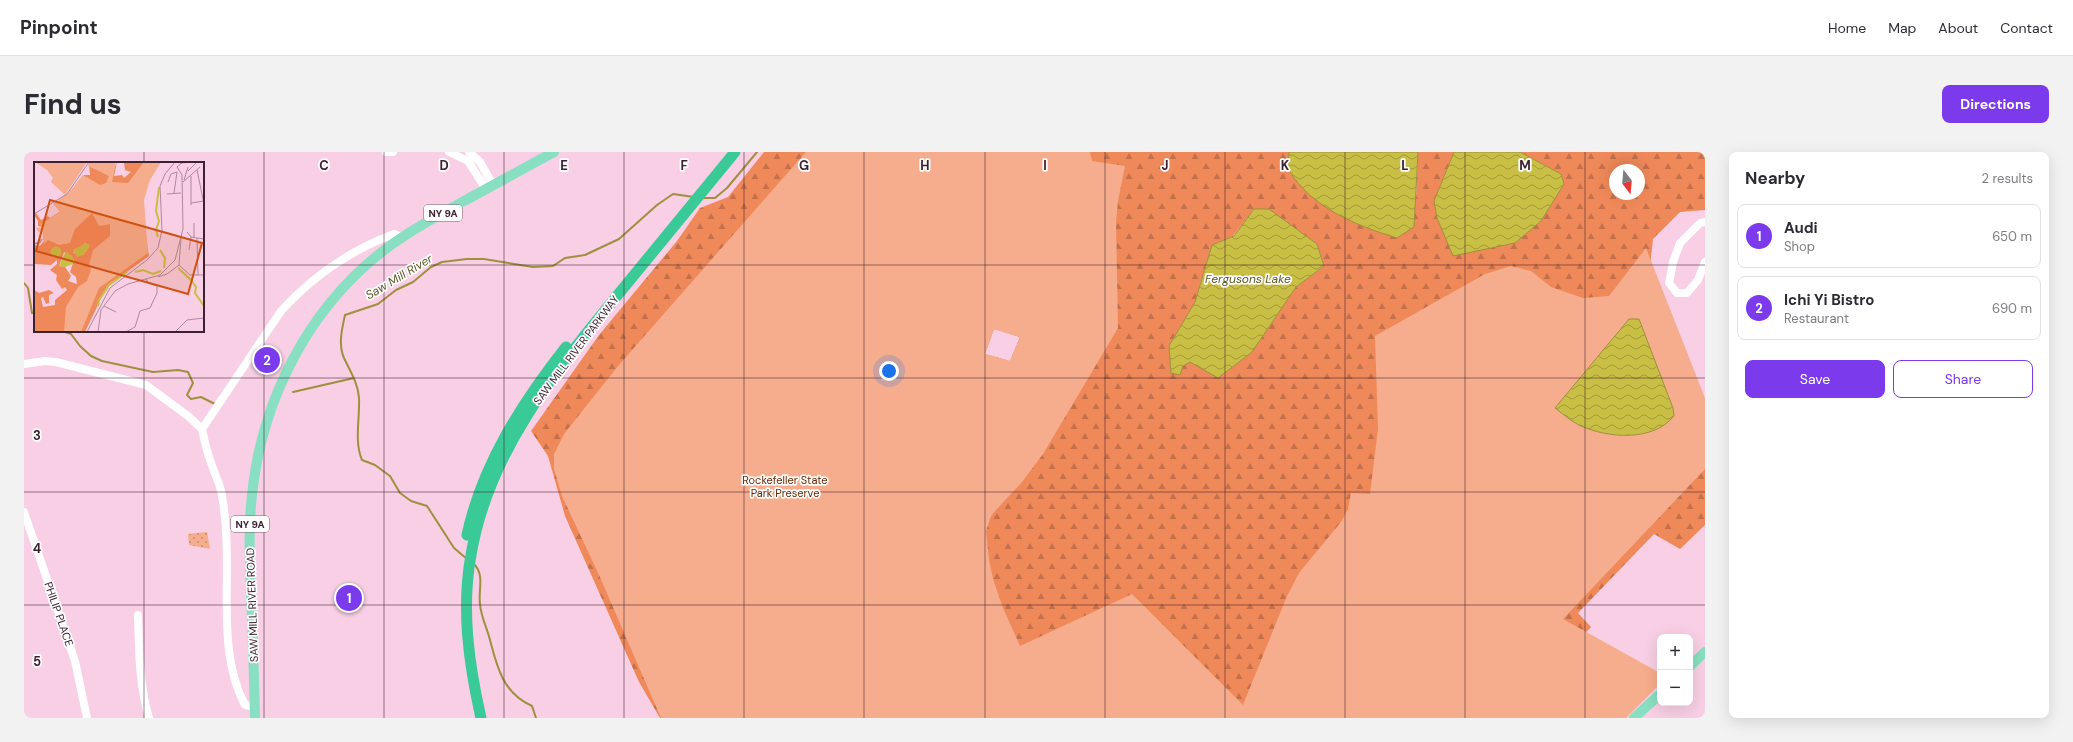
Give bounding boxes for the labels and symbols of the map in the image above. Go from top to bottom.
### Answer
text: C [319,157,329,174]
text: D [439,157,449,174]
text: E [560,157,568,174]
text: F [680,157,688,174]
text: G [799,157,809,174]
text: H [920,157,930,174]
text: I [1043,157,1047,174]
text: J [1161,157,1169,174]
text: K [1281,157,1290,174]
text: L [1401,157,1409,174]
text: M [1519,157,1531,174]
inset map [34,162,204,332]
north arrow [1609,164,1645,200]
road number: NY 9A [424,205,462,221]
water label: Saw Mill River [363,250,436,303]
water label: Fergusons Lake [1205,271,1291,287]
street label: SAW MILL RIVER PARKWAY [530,292,622,407]
pin: 2 [254,345,280,375]
your location [879,361,899,381]
text: 3 [33,427,41,444]
park label: Rockefeller State Park Preserve [742,473,828,500]
road number: NY 9A [231,516,269,532]
text: 4 [33,540,41,557]
street label: SAW MILL RIVER ROAD [243,547,261,662]
street label: PHILIP PLACE [41,580,77,648]
pin: 1 [336,583,362,613]
text: 5 [33,653,41,670]

